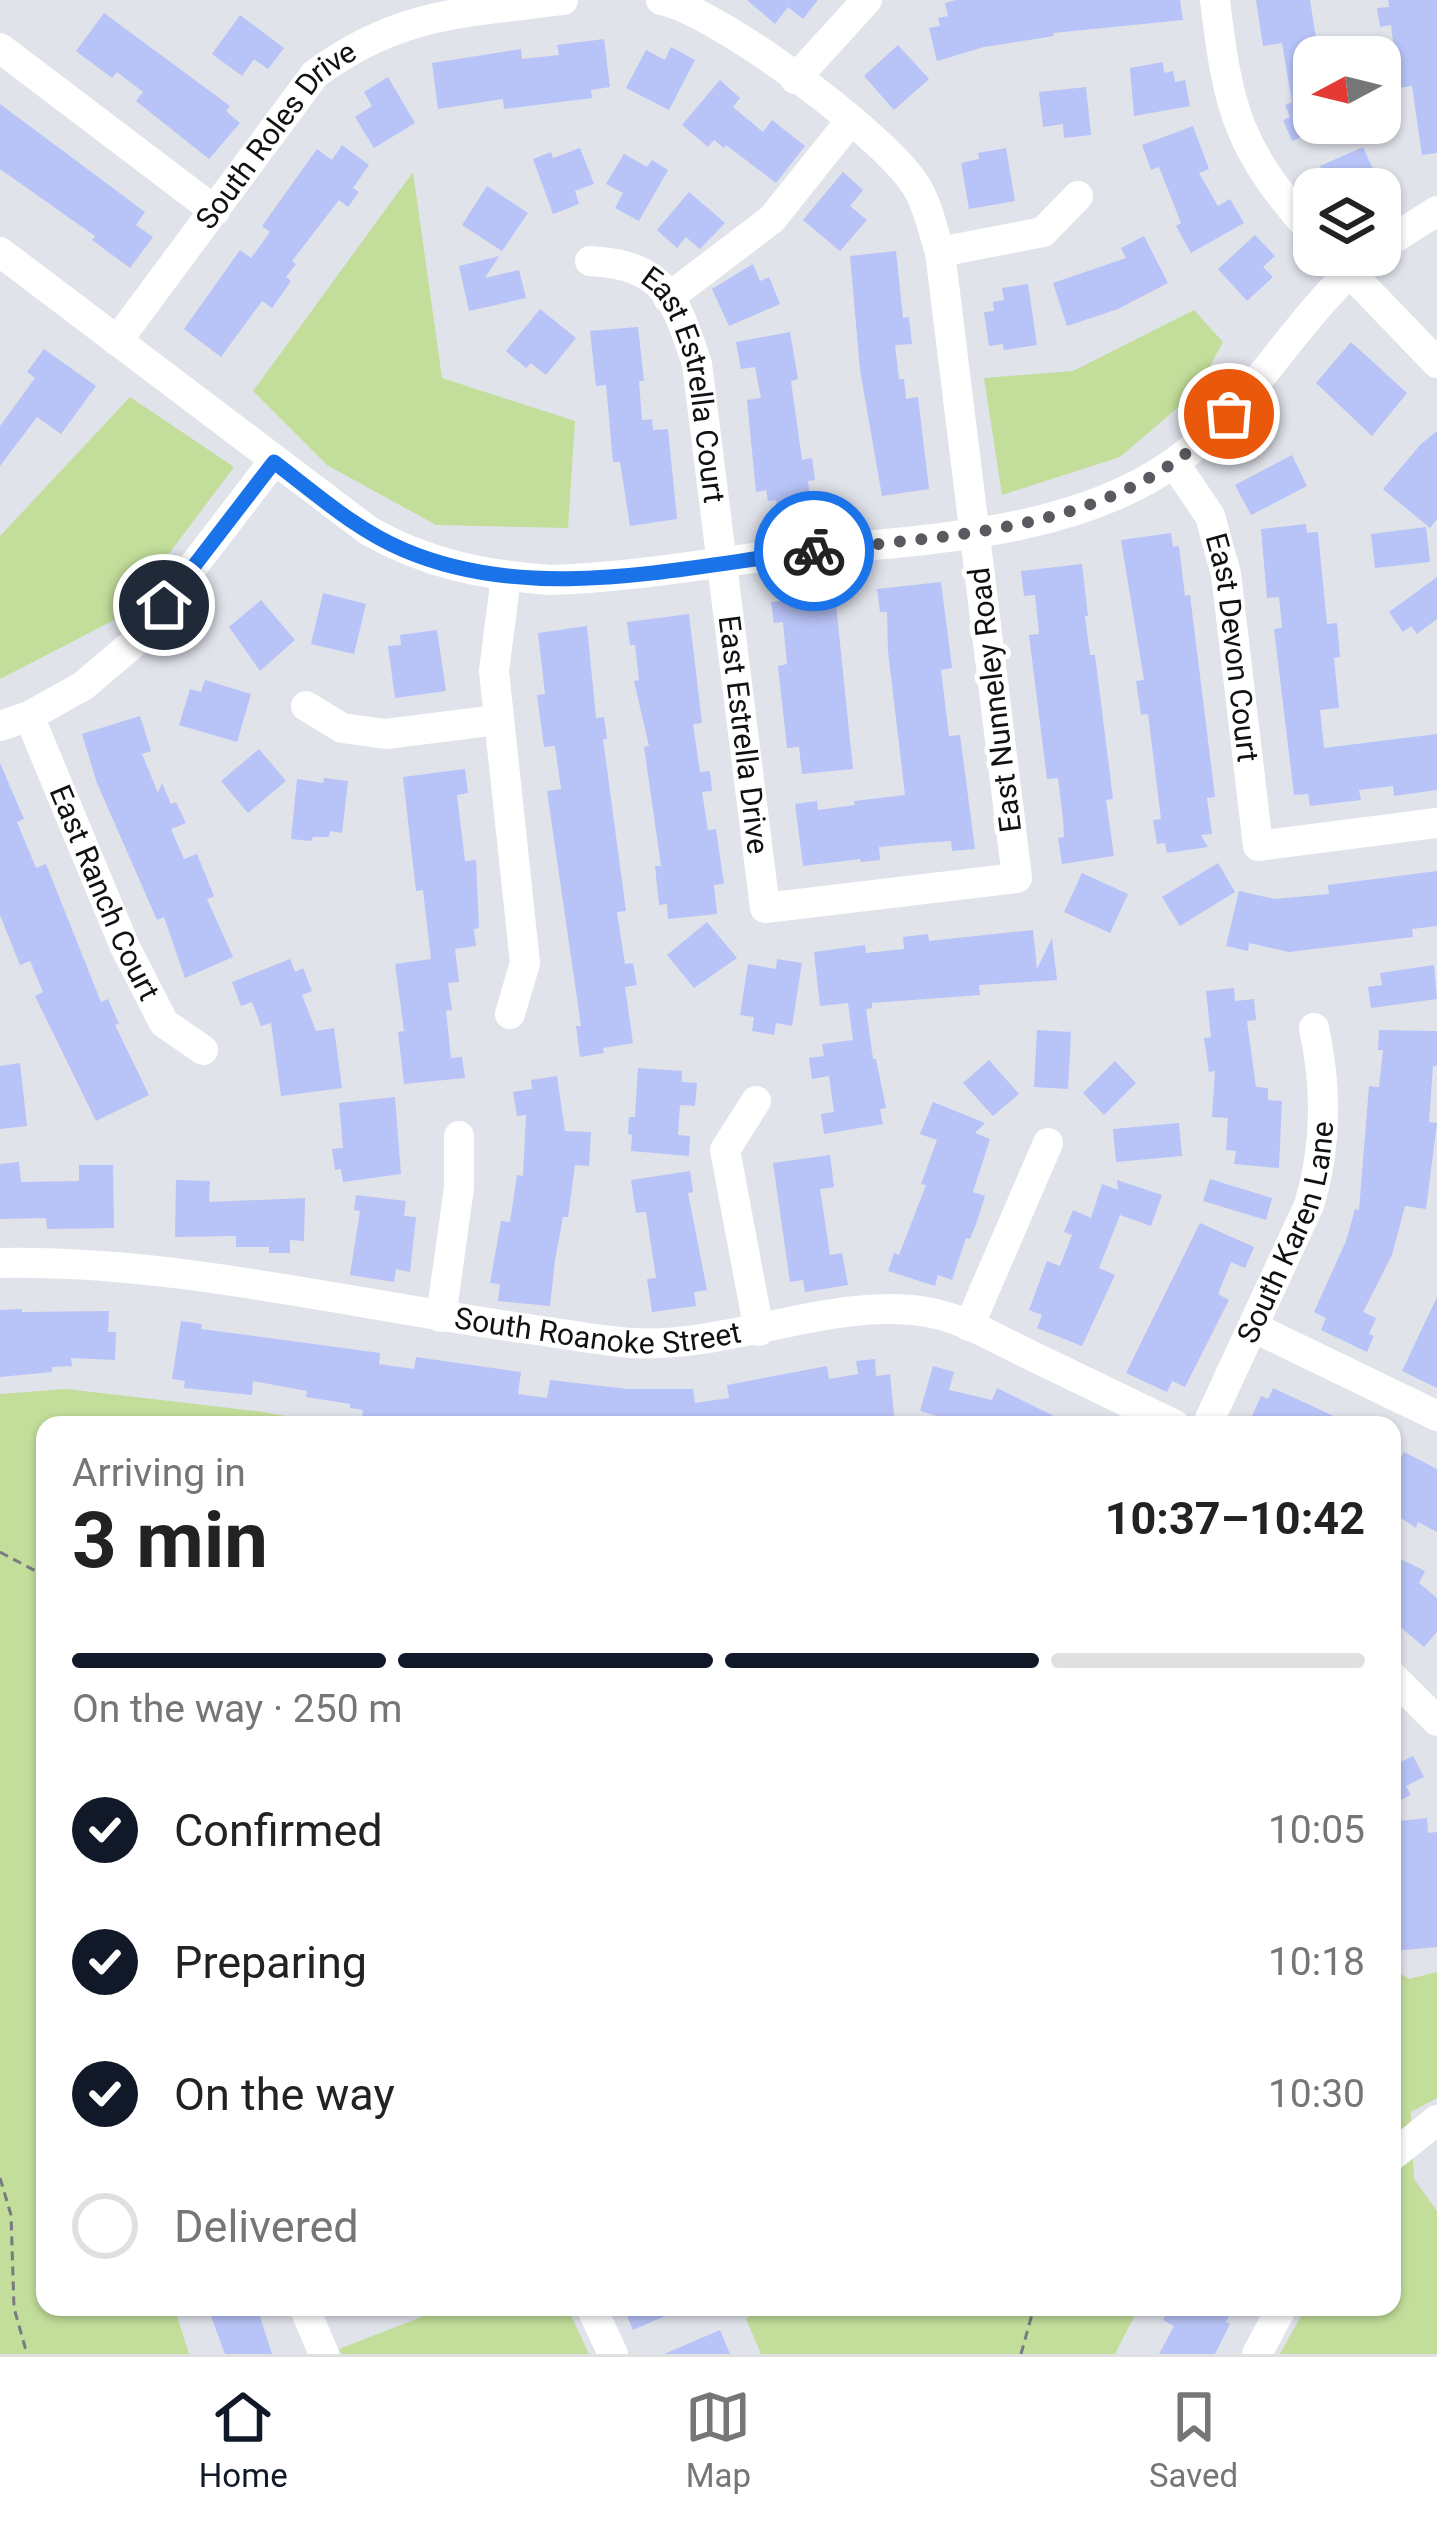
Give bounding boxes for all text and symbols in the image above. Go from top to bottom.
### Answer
street label: South Roles Drive [188,33,362,236]
north arrow [1293,36,1401,144]
map controls [1293,36,1401,276]
button: layers [1293,168,1401,276]
street label: East Estrella Court [635,259,732,505]
pin [1178,363,1280,465]
icon: bag [1196,381,1262,447]
courier [754,491,874,611]
icon: bike [781,518,847,584]
street label: East Devon Court [1199,529,1266,764]
pin [113,554,215,656]
street label: East Nunneley Road [961,566,1028,834]
icon: home [131,572,197,638]
street label: East Estrella Drive [712,613,776,856]
street label: East Ranch Court [43,780,167,1006]
street label: South Karen Lane [1230,1120,1340,1348]
street label: South Roanoke Street [452,1300,744,1360]
text: Arriving in [72,1450,246,1496]
text: 10:37–10:42 [1105,1492,1365,1545]
text: 3 min [72,1495,268,1586]
text: On the way · 250 m [72,1686,403,1732]
icon: check [72,1797,138,1863]
text: Confirmed [174,1804,383,1857]
text: 10:05 [1268,1807,1365,1853]
icon: check [72,1929,138,1995]
text: Preparing [174,1936,367,1989]
text: 10:18 [1268,1939,1365,1985]
icon: check [72,2061,138,2127]
text: On the way [174,2068,395,2121]
text: 10:30 [1268,2071,1365,2117]
text: Delivered [174,2200,359,2253]
tab: Home [199,2384,288,2495]
tab: Map [685,2384,751,2495]
tab: Saved [1149,2384,1238,2495]

